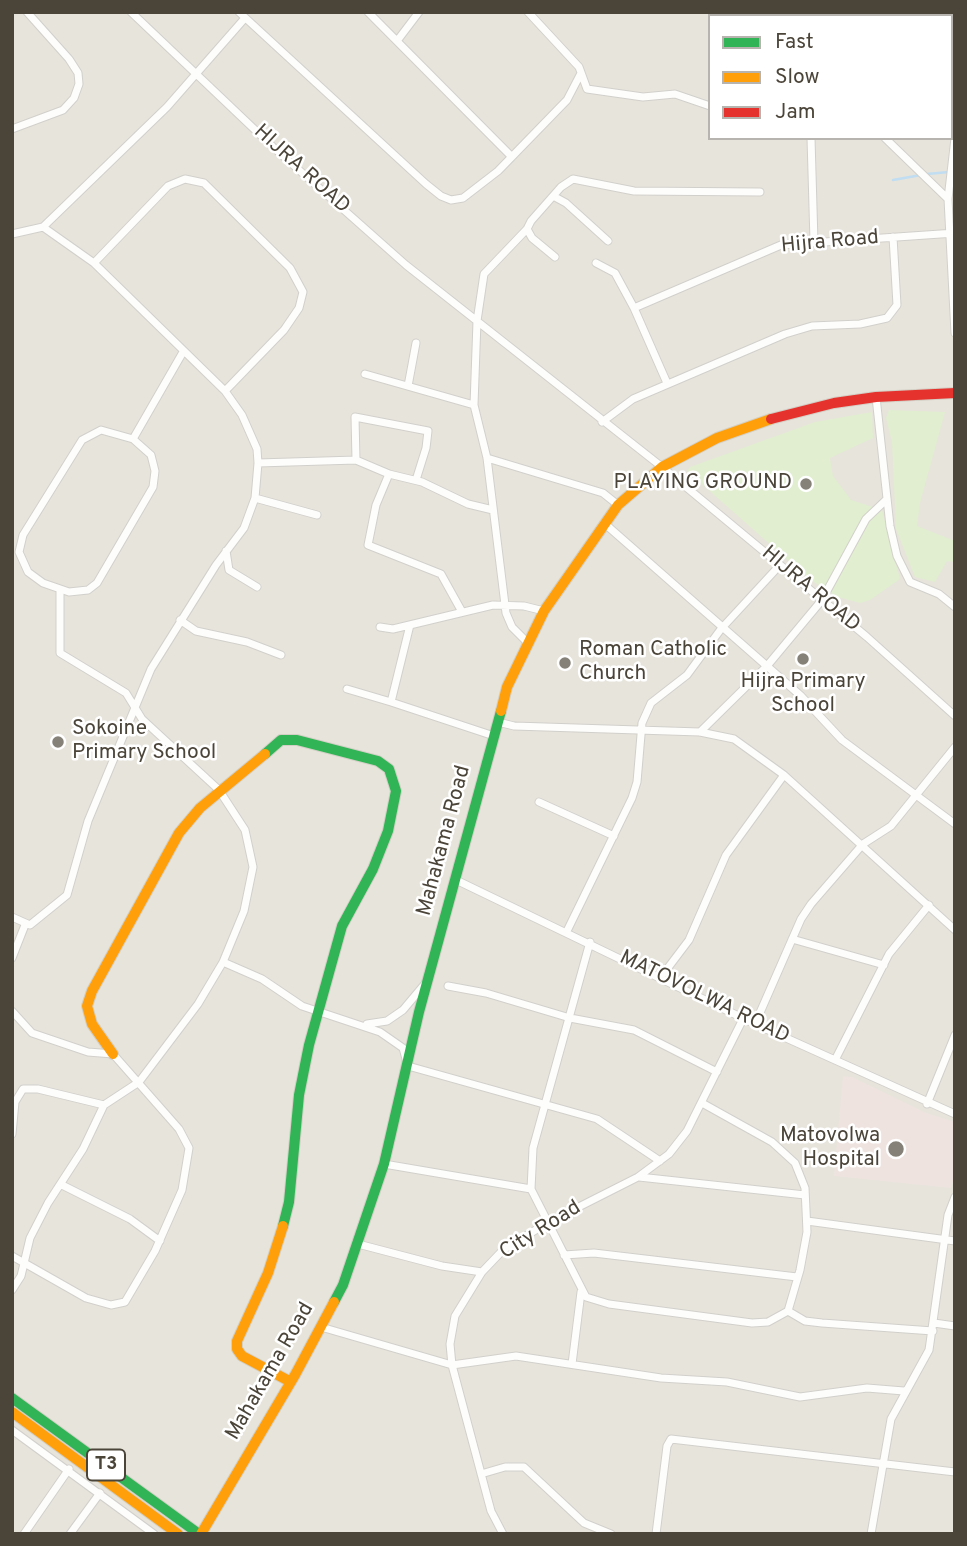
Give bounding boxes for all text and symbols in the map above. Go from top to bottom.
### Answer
legend [708,14,953,140]
text: Fast [775,29,814,56]
text: Slow [775,64,820,91]
text: Jam [775,99,816,126]
street label: HIJRA ROAD [248,120,354,220]
street label: Hijra Road [780,226,880,260]
place label: PLAYING GROUND [613,471,792,497]
marker: PLAYING GROUND [798,476,814,492]
street label: HIJRA ROAD [756,541,864,639]
place label: Roman Catholic Church [579,638,727,688]
marker: Hijra Primary School [795,651,811,667]
marker: Roman Catholic Church [557,655,573,671]
place label: Hijra Primary School [740,670,866,720]
place label: Sokoine Primary School [72,717,216,767]
marker: Sokoine Primary School [50,734,66,750]
street label: Mahakama Road [413,763,477,919]
street label: MATOVOLWA ROAD [615,946,793,1050]
place label: Matovolwa Hospital [780,1124,880,1174]
marker: Matovolwa Hospital [886,1139,906,1159]
street label: City Road [496,1196,586,1266]
street label: Mahakama Road [221,1299,321,1445]
road number: T3 [87,1450,125,1480]

